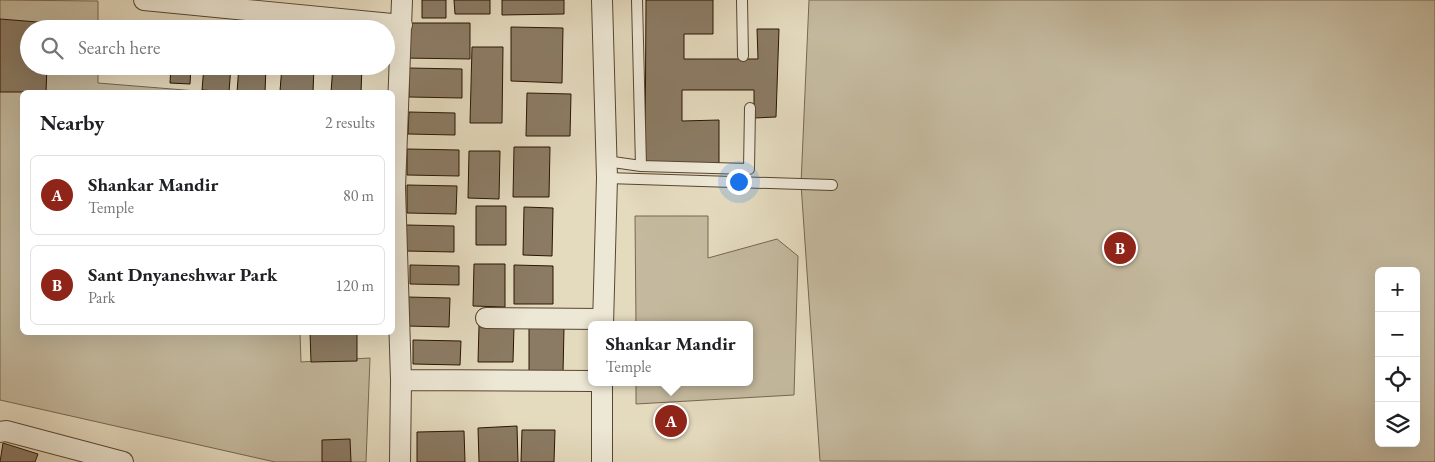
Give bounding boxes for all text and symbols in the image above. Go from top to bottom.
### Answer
search box [20,20,395,75]
icon: search [38,34,66,62]
text: Search here [78,35,160,60]
text: Nearby [40,109,104,136]
text: 2 results [325,112,375,133]
your location [726,169,752,195]
text: Shankar Mandir [88,172,218,197]
text: A [51,185,63,206]
text: 80 m [343,185,374,206]
text: Temple [88,197,134,218]
pin: B [1104,229,1136,267]
text: Sant Dnyaneshwar Park [88,262,277,287]
map controls [1375,267,1420,447]
button: + [1375,267,1420,312]
text: B [52,275,62,296]
text: 120 m [335,275,374,296]
text: Park [88,287,115,308]
button: − [1375,312,1420,357]
popup [588,321,753,386]
text: Shankar Mandir [605,331,736,356]
text: Temple [605,356,651,377]
button: locate [1375,357,1420,402]
pin: A [655,402,687,440]
button: layers [1375,402,1420,447]

